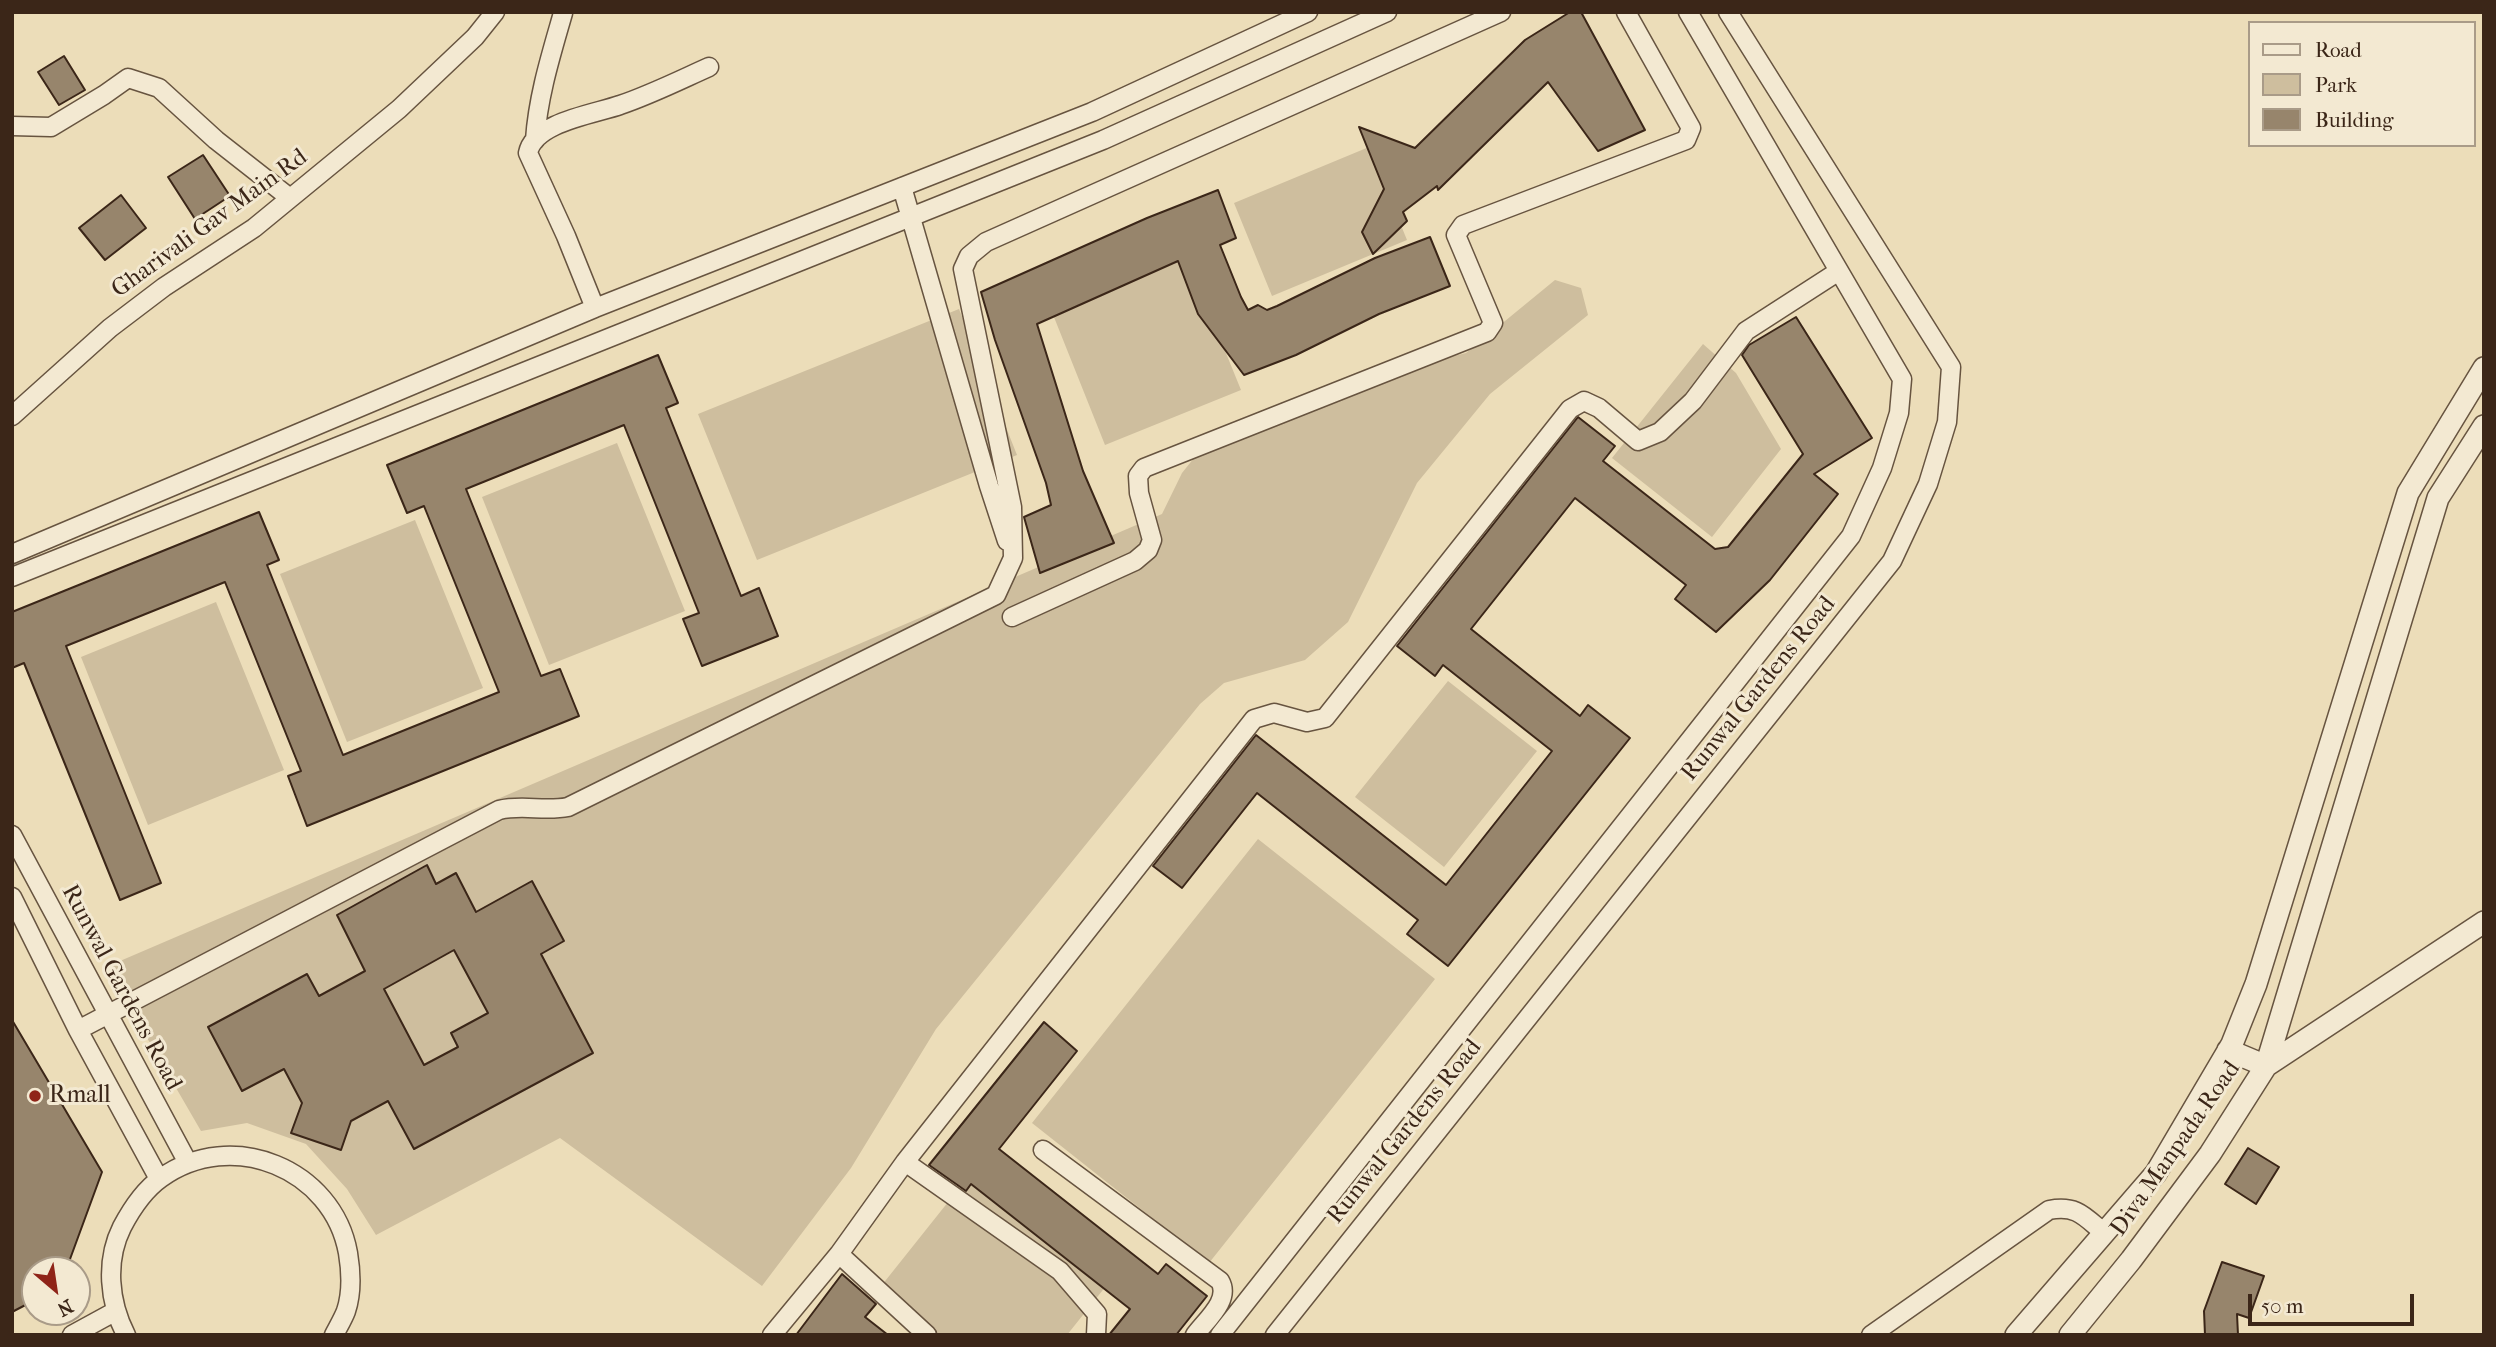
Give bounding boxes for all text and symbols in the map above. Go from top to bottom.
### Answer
legend [2248,21,2475,147]
text: Road [2315,38,2362,62]
text: Park [2315,73,2357,97]
text: Building [2315,108,2393,132]
street label: Gharivali Gav Main Rd [107,143,313,305]
street label: Runwal Gardens Road [1676,591,1842,787]
street label: Runwal Gardens Road [55,880,187,1096]
street label: Runwal Gardens Road [1322,1034,1488,1230]
street label: Diva Manpada Road [2105,1056,2247,1242]
place label: Rmall [49,1082,111,1110]
marker: Rmall [27,1088,43,1104]
north arrow [21,1256,91,1326]
scale bar [2251,1280,2417,1324]
text: N [54,1294,77,1321]
text: 50 m [2261,1294,2304,1318]

